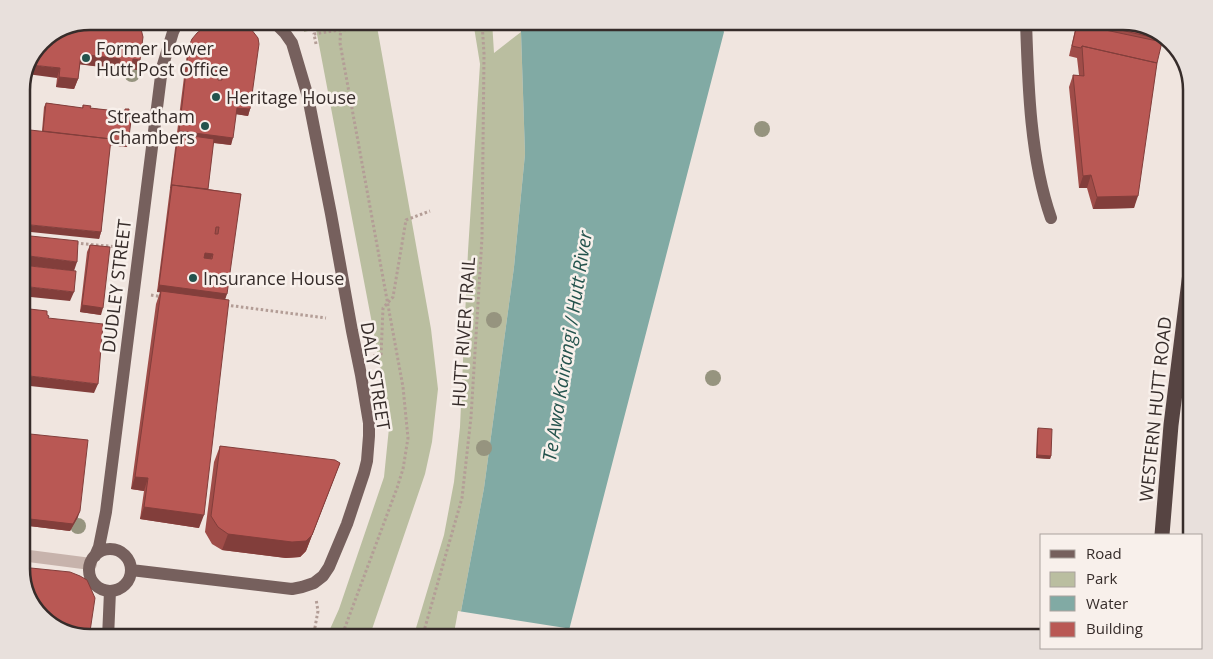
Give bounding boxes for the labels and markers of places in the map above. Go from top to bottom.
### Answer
place label: Former Lower Hutt Post Office [96,36,229,81]
marker: Former Lower Hutt Post Office [80,52,92,64]
place label: Heritage House [226,85,356,109]
marker: Heritage House [210,91,222,103]
place label: Streatham Chambers [107,104,195,149]
marker: Streatham Chambers [199,120,211,132]
place label: Insurance House [203,266,344,290]
marker: Insurance House [187,272,199,284]

